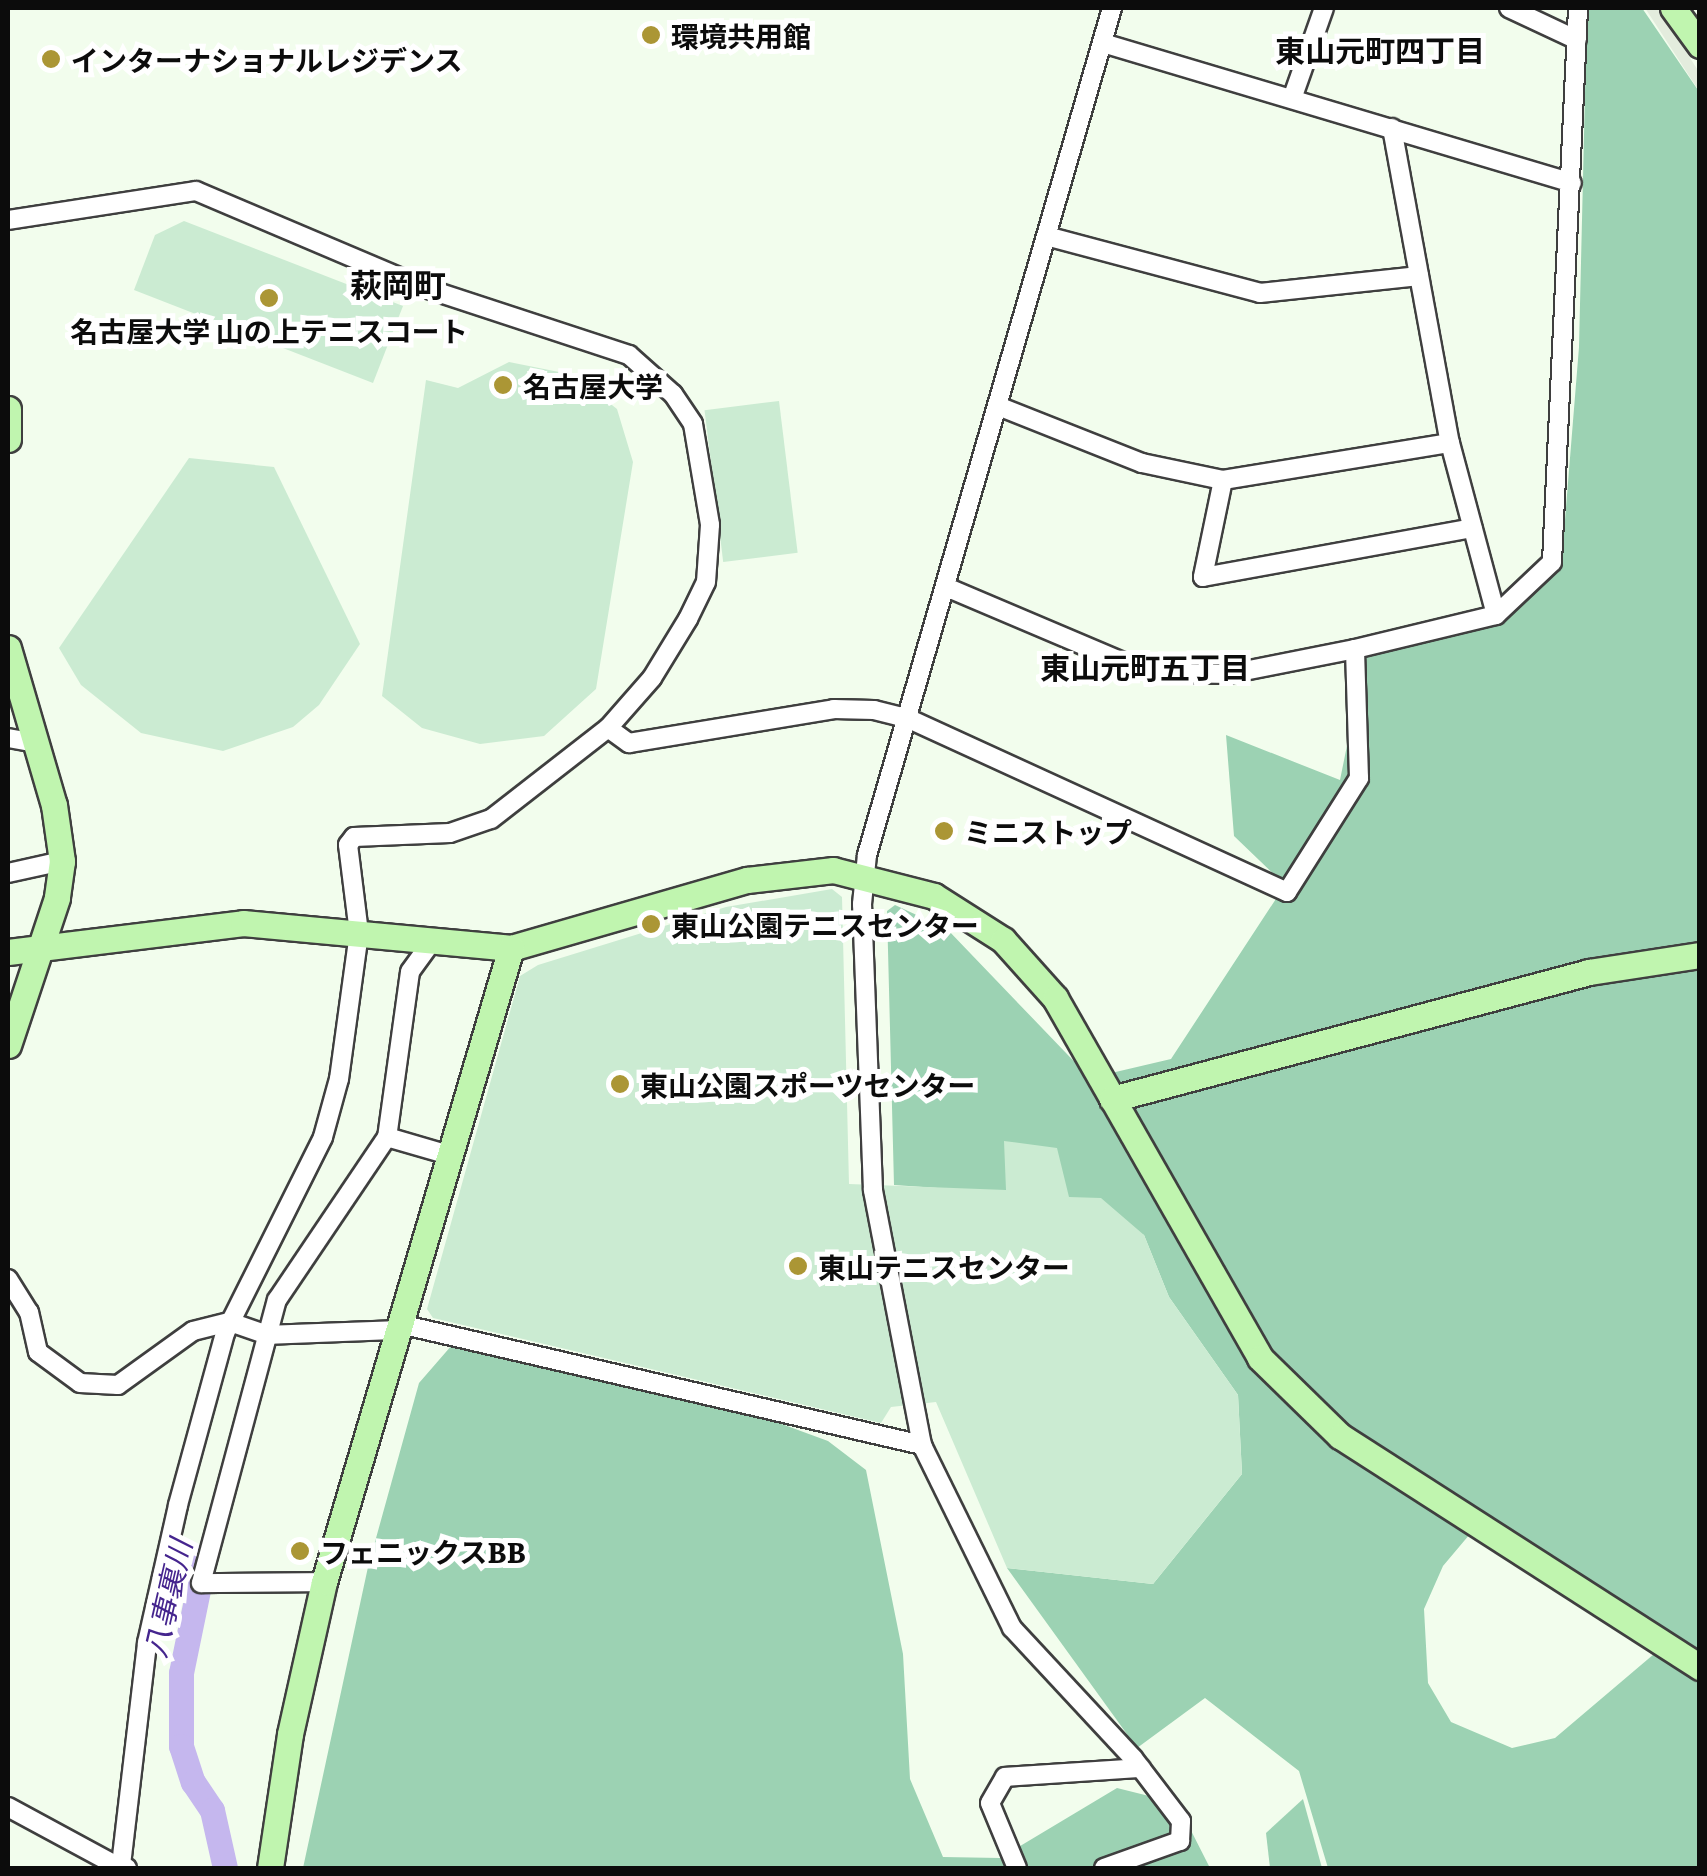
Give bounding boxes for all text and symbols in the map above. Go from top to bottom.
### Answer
place label: 環境共用館 [671,18,811,52]
marker: 環境共用館 [640,24,662,46]
district label: 東山元町四丁目 [1275,31,1485,67]
place label: インターナショナルレジデンス [71,42,463,76]
marker: インターナショナルレジデンス [40,48,62,70]
district label: 萩岡町 [350,264,446,302]
marker: 名古屋大学 山の上テニスコート [258,287,280,309]
place label: 名古屋大学 山の上テニスコート [70,313,468,347]
place label: 名古屋大学 [523,368,663,402]
marker: 名古屋大学 [492,374,514,396]
district label: 東山元町五丁目 [1040,648,1250,684]
place label: ミニストップ [964,814,1132,848]
marker: ミニストップ [933,820,955,842]
place label: 東山公園テニスセンター [671,907,979,941]
marker: 東山公園テニスセンター [640,913,662,935]
place label: 東山公園スポーツセンター [640,1067,976,1101]
marker: 東山公園スポーツセンター [609,1073,631,1095]
place label: 東山テニスセンター [818,1249,1070,1283]
marker: 東山テニスセンター [787,1255,809,1277]
place label: フェニックスBB [320,1534,527,1568]
water label: 八事裏川 [135,1535,197,1661]
marker: フェニックスBB [289,1540,311,1562]

